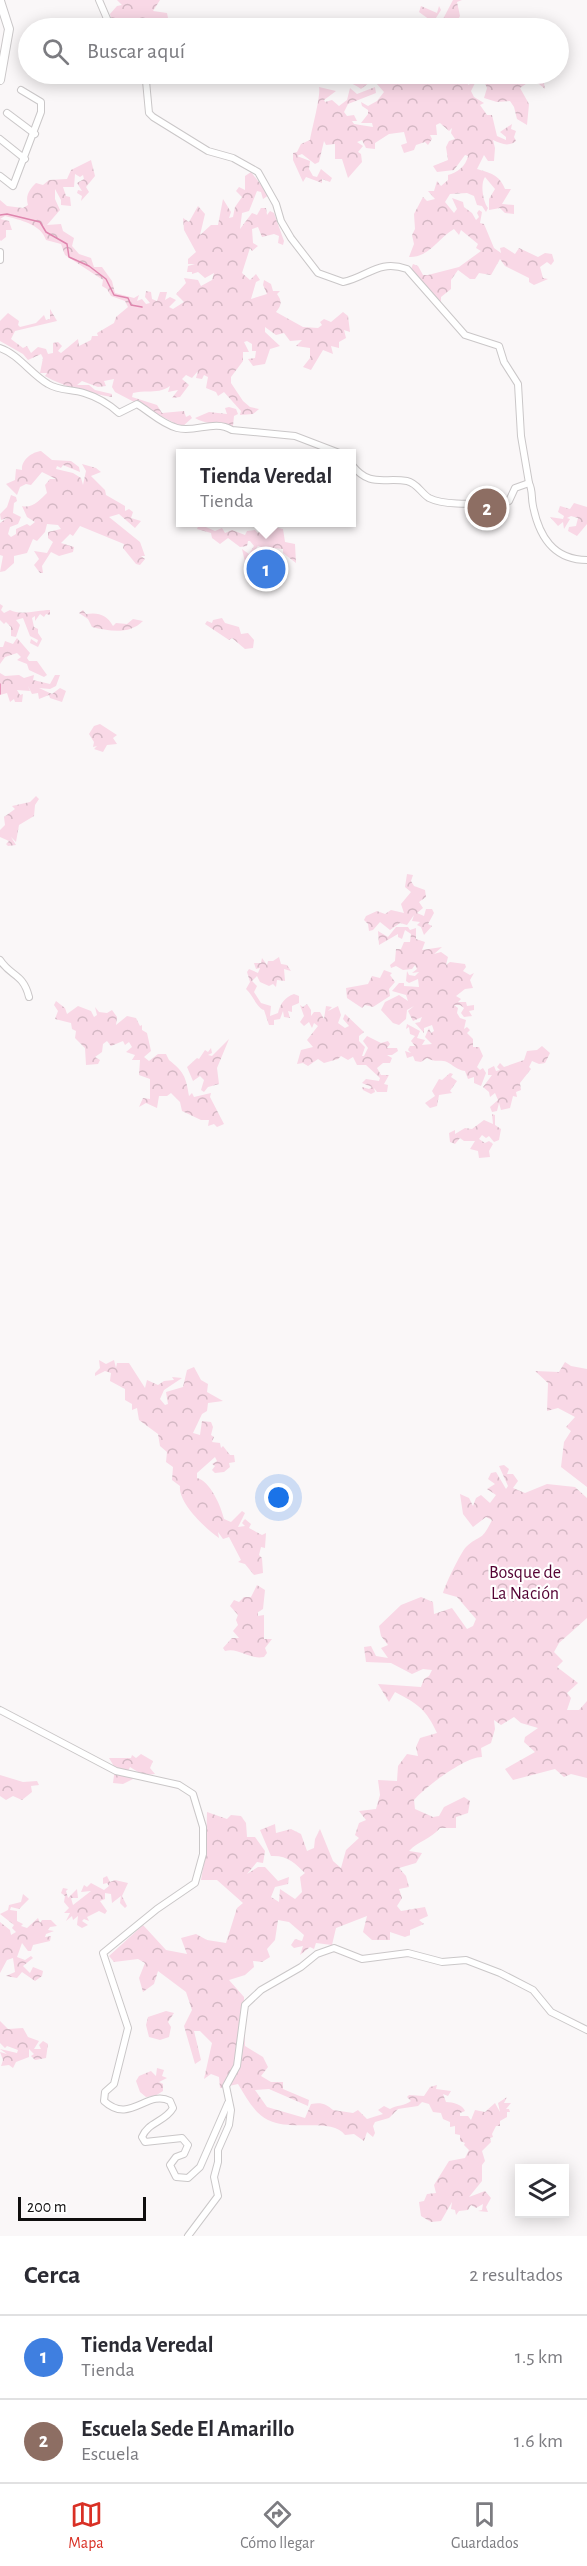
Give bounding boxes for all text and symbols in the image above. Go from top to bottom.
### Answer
search box [18,18,569,84]
icon: search [39,35,72,68]
text: Buscar aquí [87,40,185,62]
popup [176,449,356,527]
text: Tienda Veredal [200,465,332,487]
pin: 2 [468,486,506,530]
text: Tienda [200,491,254,511]
pin: 1 [246,546,286,592]
your location [264,1483,293,1512]
park label: Bosque de La Nación [489,1564,561,1603]
map controls [515,2164,569,2218]
button: layers [515,2164,569,2218]
scale bar [18,2194,146,2222]
text: 200 m [27,2199,67,2215]
text: Cerca [24,2262,81,2288]
text: 2 resultados [469,2265,563,2285]
text: Tienda Veredal [81,2334,214,2356]
text: 1 [40,2347,47,2367]
text: 1.5 km [515,2347,563,2367]
text: Tienda [81,2360,135,2380]
text: Escuela Sede El Amarillo [81,2418,294,2440]
text: 2 [39,2431,48,2451]
text: 1.6 km [514,2431,563,2451]
text: Escuela [81,2444,139,2464]
tab: Mapa [68,2498,104,2553]
tab: Cómo llegar [240,2498,314,2553]
tab: Guardados [451,2498,519,2553]

